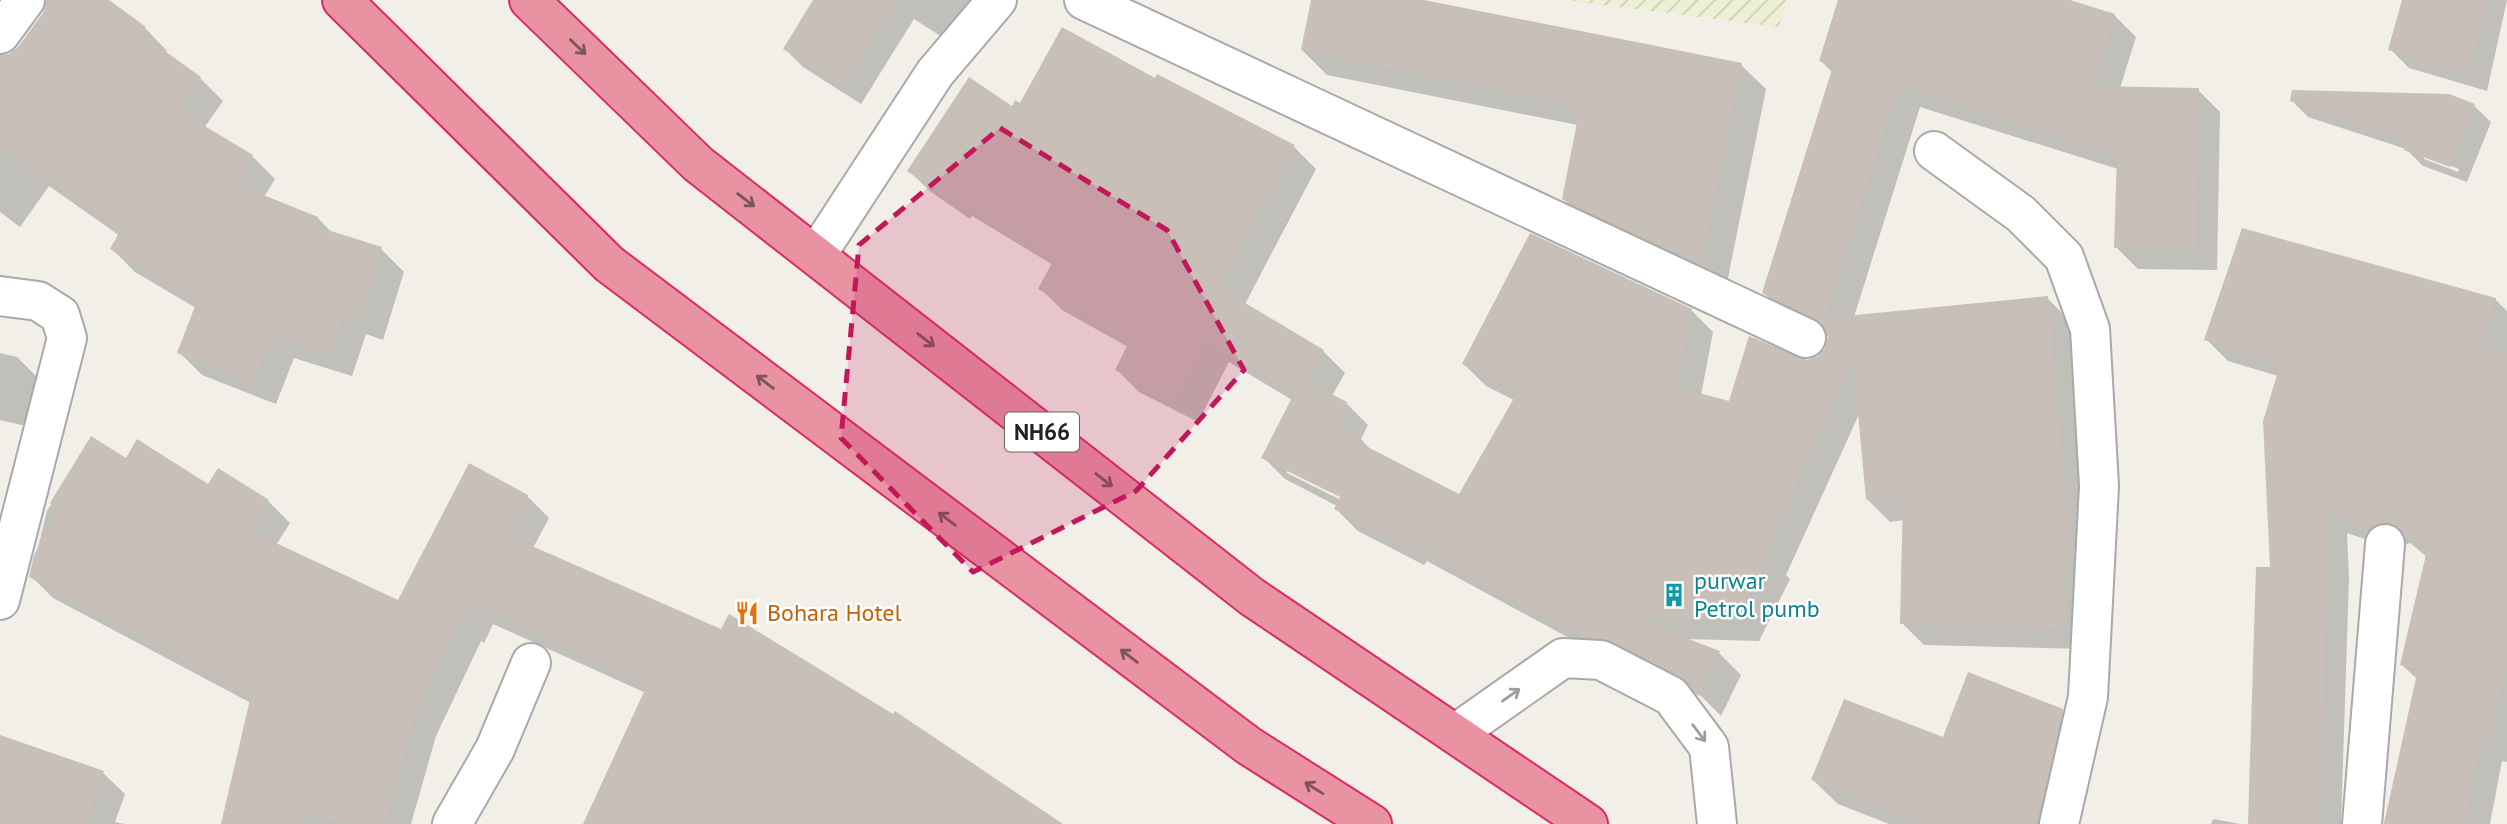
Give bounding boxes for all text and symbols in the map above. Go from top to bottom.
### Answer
one-way arrow [569,39,586,56]
one-way arrow [736,193,755,208]
one-way arrow [916,332,934,347]
one-way arrow [756,375,775,390]
road number: NH66 [1005,412,1079,452]
one-way arrow [1095,473,1113,488]
one-way arrow [938,512,957,526]
place label: purwar Petrol pumb [1694,565,1820,624]
building icon: purwar Petrol pumb [1660,581,1688,609]
place label: Bohara Hotel [767,597,901,628]
restaurant icon: Bohara Hotel [733,599,761,627]
one-way arrow [1120,648,1139,663]
one-way arrow [1501,687,1520,702]
one-way arrow [1691,724,1706,742]
one-way arrow [1305,780,1324,795]

